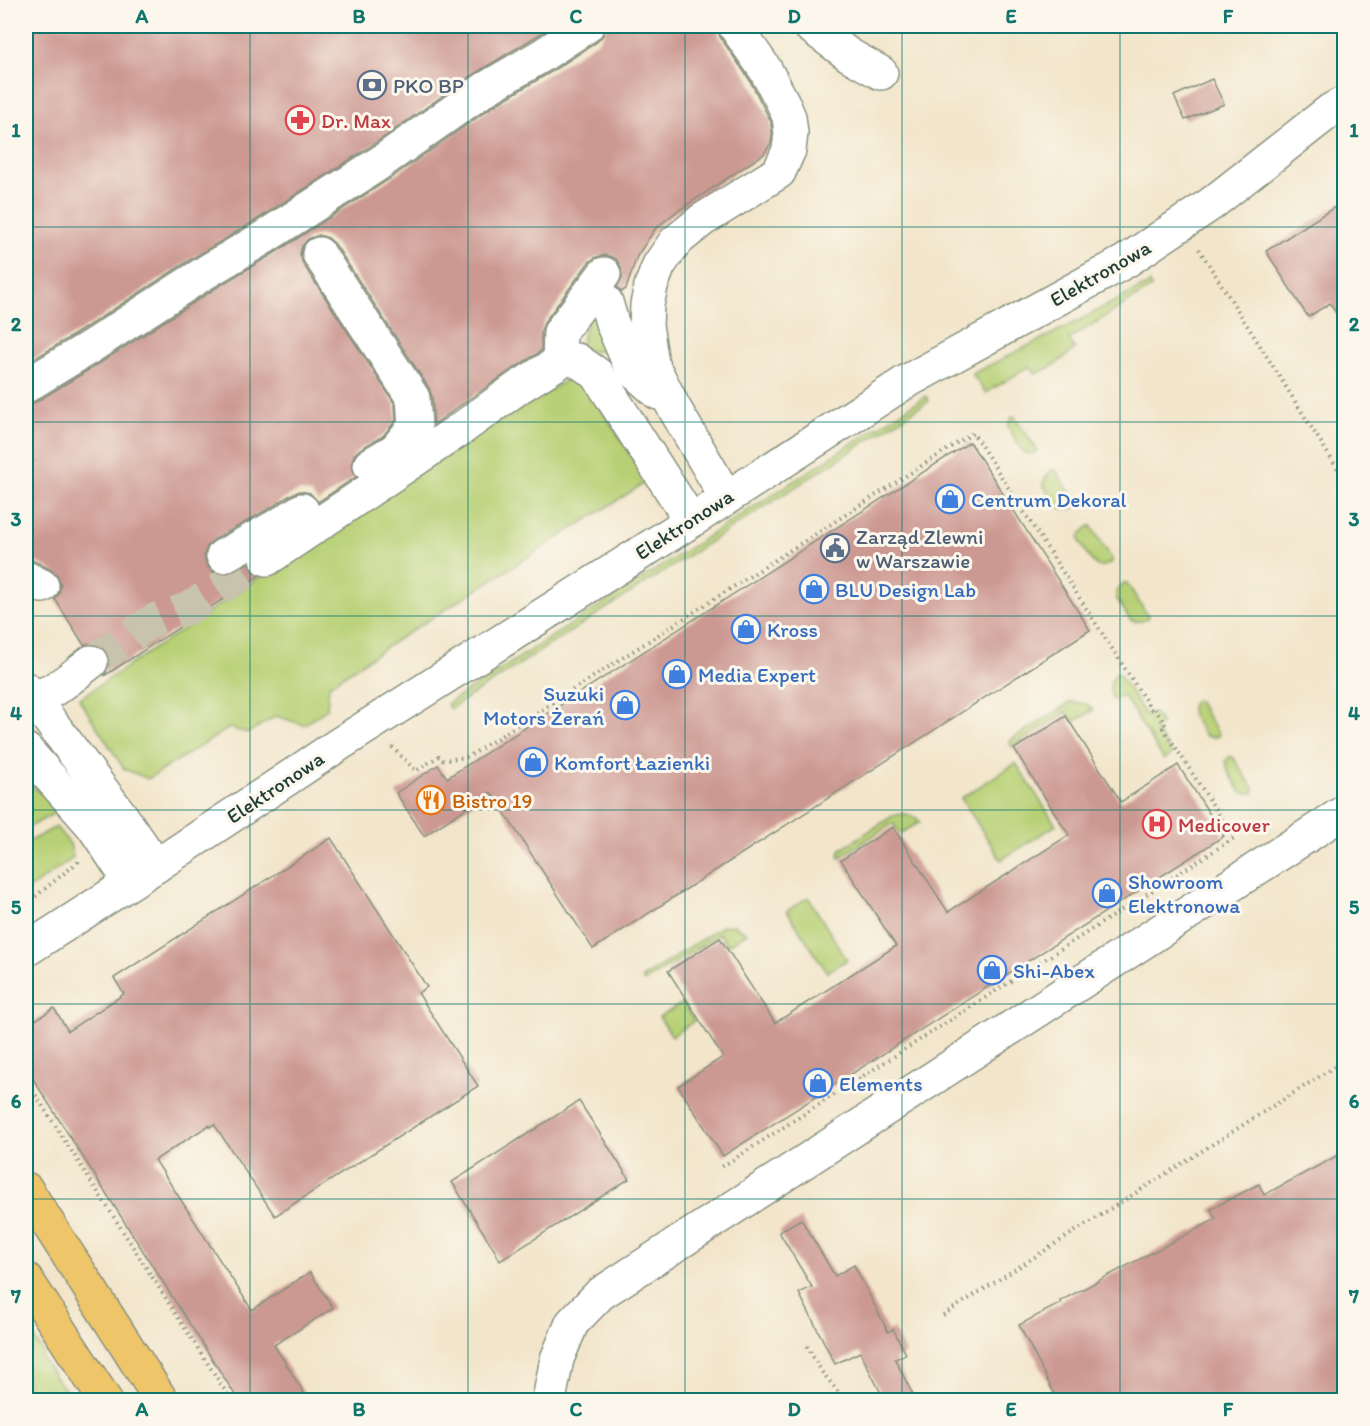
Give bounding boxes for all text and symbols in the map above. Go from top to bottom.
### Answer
text: A [135,4,149,28]
text: B [353,4,366,28]
text: C [570,4,583,28]
text: D [787,4,801,28]
text: E [1005,4,1017,28]
text: F [1223,4,1234,28]
bank icon: PKO BP [356,69,388,101]
place label: PKO BP [393,73,464,98]
pharmacy icon: Dr. Max [284,104,316,136]
place label: Dr. Max [321,108,391,133]
text: 1 [11,118,21,142]
text: 1 [1349,118,1359,142]
street label: Elektronowa [1045,234,1155,312]
text: 2 [11,312,22,336]
text: 2 [1349,312,1360,336]
street label: Elektronowa [630,483,738,565]
shop icon: Centrum Dekoral [934,483,966,515]
place label: Centrum Dekoral [971,487,1127,512]
text: 3 [11,507,22,531]
text: 3 [1349,507,1360,531]
place label: Zarząd Zlewni w Warszawie [856,524,983,573]
public building icon: Zarząd Zlewni w Warszawie [819,532,851,564]
shop icon: BLU Design Lab [798,573,830,605]
place label: BLU Design Lab [835,577,976,602]
shop icon: Kross [730,613,762,645]
place label: Kross [767,617,818,642]
shop icon: Media Expert [661,658,693,690]
place label: Media Expert [698,662,816,687]
place label: Suzuki Motors Żerań [483,681,604,730]
shop icon: Suzuki Motors Żerań [609,689,641,721]
text: 4 [10,701,22,725]
text: 4 [1348,701,1360,725]
street label: Elektronowa [221,745,329,829]
shop icon: Komfort Łazienki [517,746,549,778]
place label: Komfort Łazienki [554,750,710,775]
restaurant icon: Bistro 19 [415,784,447,816]
place label: Bistro 19 [452,788,533,813]
hospital icon: Medicover [1141,808,1173,840]
place label: Medicover [1178,812,1270,837]
place label: Showroom Elektronowa [1128,869,1240,918]
shop icon: Showroom Elektronowa [1091,877,1123,909]
text: 5 [11,895,22,919]
text: 5 [1349,895,1360,919]
shop icon: Shi-Abex [976,954,1008,986]
place label: Shi-Abex [1013,958,1095,983]
shop icon: Elements [802,1067,834,1099]
place label: Elements [839,1071,923,1096]
text: 6 [11,1089,22,1113]
text: 6 [1349,1089,1360,1113]
text: 7 [10,1284,21,1308]
text: 7 [1348,1284,1359,1308]
text: A [135,1397,149,1421]
text: B [353,1397,366,1421]
text: C [570,1397,583,1421]
text: D [787,1397,801,1421]
text: E [1005,1397,1017,1421]
text: F [1223,1397,1234,1421]

